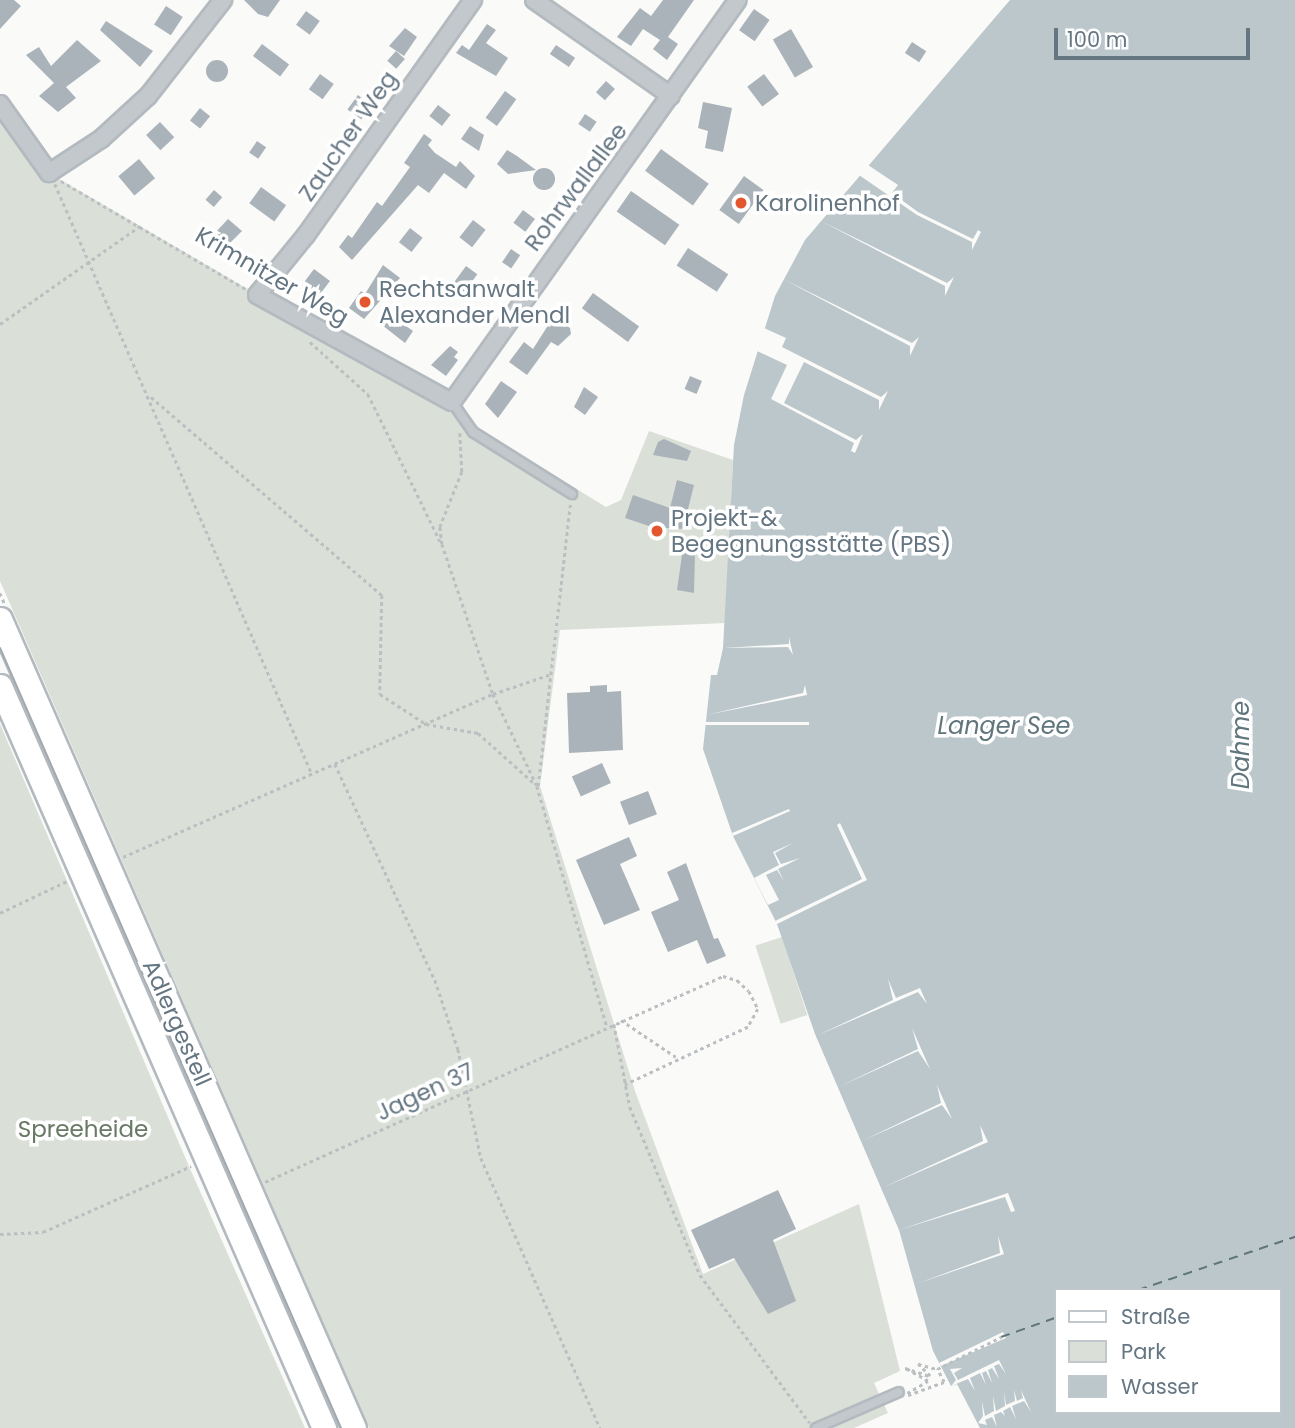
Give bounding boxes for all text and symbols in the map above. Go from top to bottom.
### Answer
scale bar [1057,14,1253,58]
text: 100 m [1067,25,1127,54]
street label: Zaucher Weg [293,66,403,206]
street label: Rohrwallallee [519,118,633,256]
place label: Karolinenhof [755,189,900,217]
marker: Karolinenhof [733,195,749,211]
street label: Krimnitzer Weg [191,221,353,331]
place label: Rechtsanwalt Alexander Mendl [379,275,570,329]
marker: Rechtsanwalt Alexander Mendl [357,294,373,310]
place label: Projekt-& Begegnungsstätte (PBS) [671,504,951,558]
marker: Projekt-& Begegnungsstätte (PBS) [649,523,665,539]
water label: Dahme [1227,701,1255,789]
water label: Langer See [938,712,1070,740]
street label: Adlergestell [137,956,217,1090]
street label: Jagen 37 [372,1057,478,1127]
park label: Spreeheide [18,1115,148,1143]
legend [1054,1288,1281,1414]
text: Straße [1121,1302,1190,1331]
text: Park [1121,1337,1166,1366]
text: Wasser [1121,1372,1198,1401]

